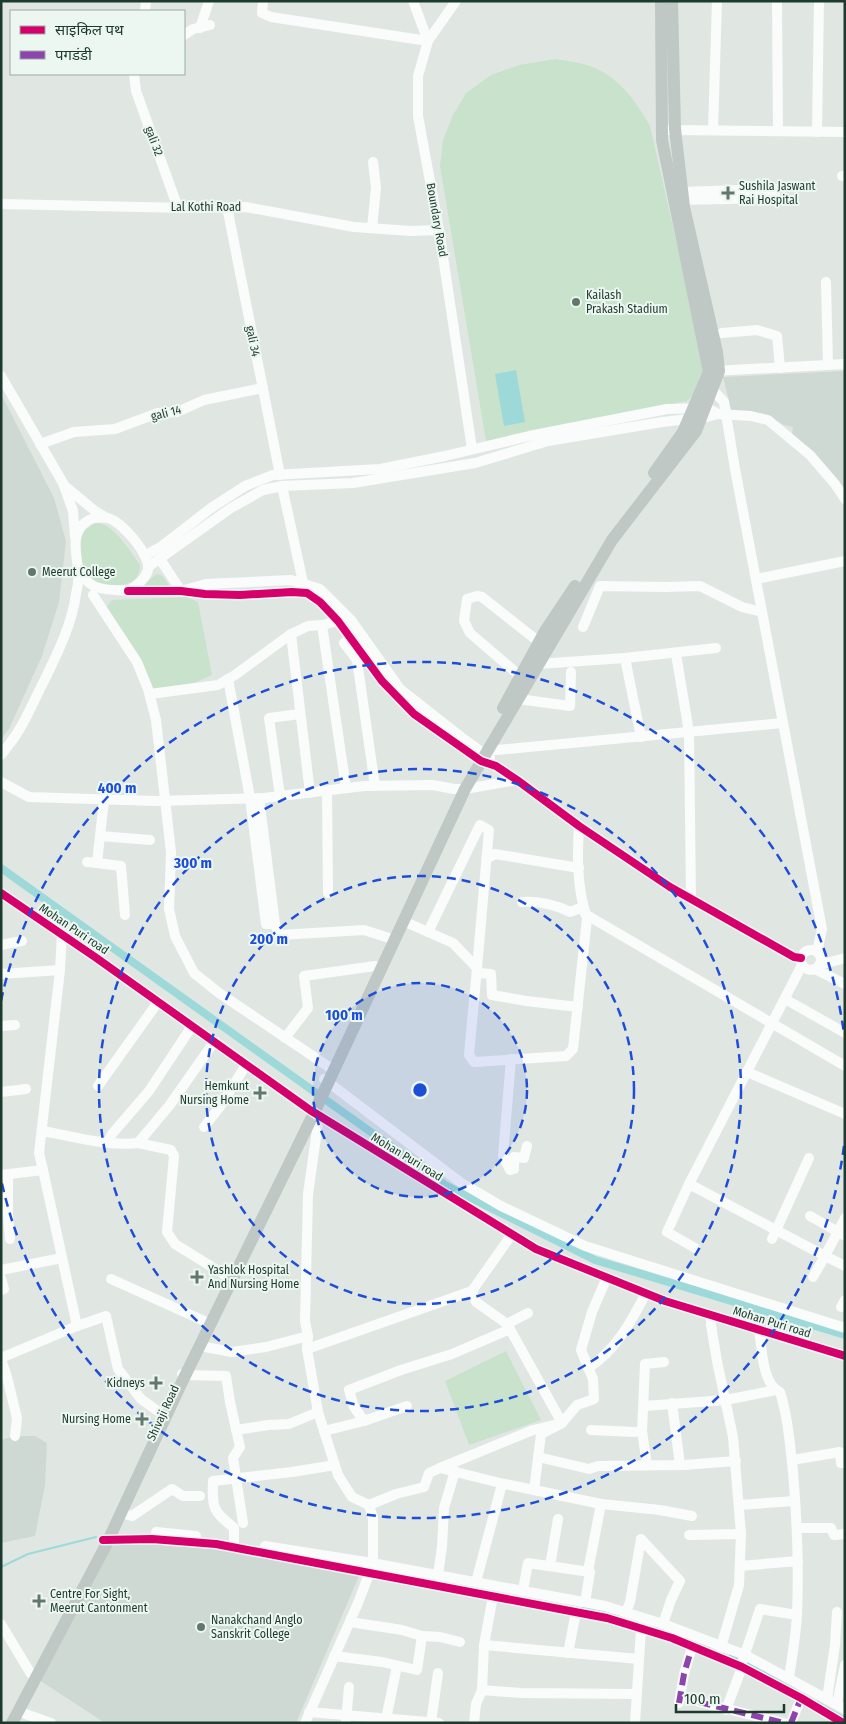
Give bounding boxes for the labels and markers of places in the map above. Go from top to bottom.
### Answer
place label: Sushila Jaswant Rai Hospital [739,179,816,207]
marker: Sushila Jaswant Rai Hospital [721,186,735,200]
place label: Kailash Prakash Stadium [586,288,668,316]
marker: Kailash Prakash Stadium [570,296,582,308]
place label: Meerut College [42,565,115,579]
marker: Meerut College [26,566,38,578]
place label: Hemkunt Nursing Home [180,1079,249,1107]
centre of rings [411,1081,429,1099]
marker: Hemkunt Nursing Home [253,1086,267,1100]
place label: Yashlok Hospital And Nursing Home [208,1263,299,1291]
marker: Yashlok Hospital And Nursing Home [190,1270,204,1284]
place label: Kidneys [107,1376,145,1390]
marker: Kidneys [149,1376,163,1390]
place label: Nursing Home [62,1412,131,1426]
marker: Nursing Home [135,1412,149,1426]
place label: Centre For Sight, Meerut Cantonment [50,1587,148,1615]
marker: Centre For Sight, Meerut Cantonment [32,1594,46,1608]
place label: Nanakchand Anglo Sanskrit College [211,1613,302,1641]
marker: Nanakchand Anglo Sanskrit College [195,1621,207,1633]

